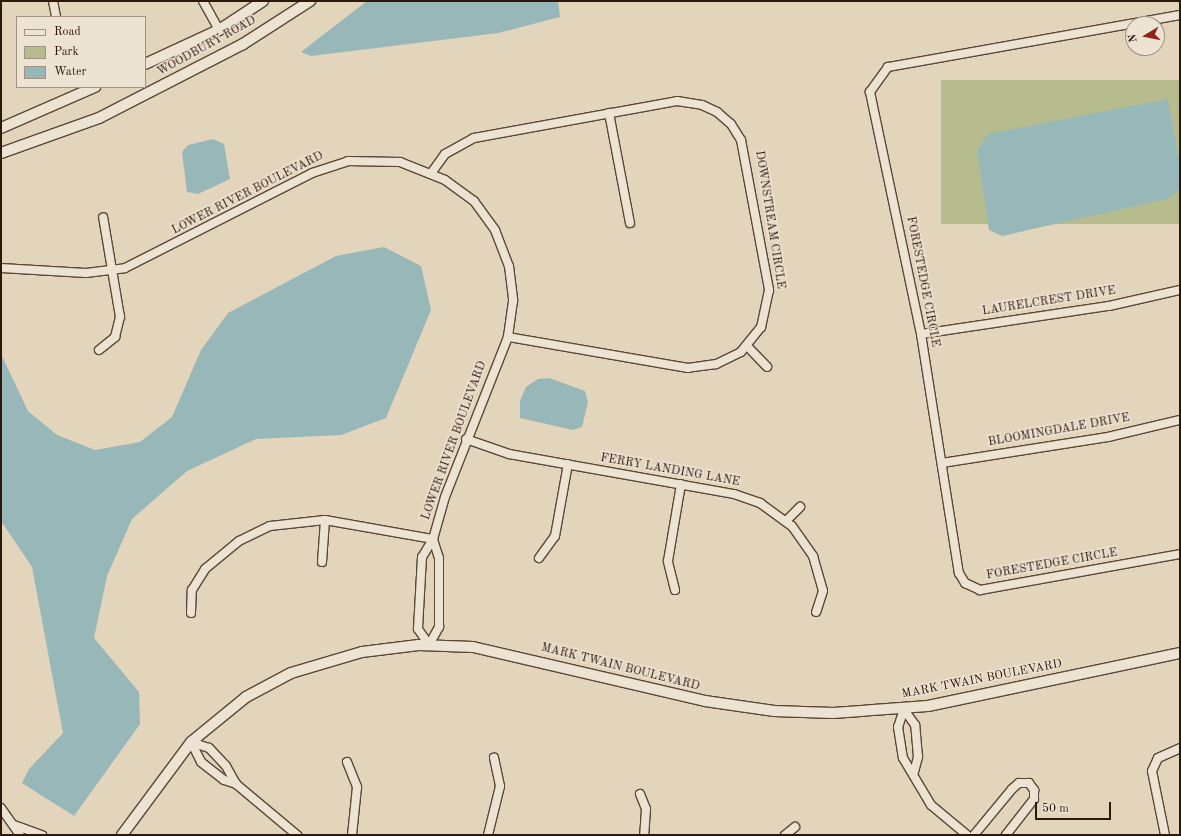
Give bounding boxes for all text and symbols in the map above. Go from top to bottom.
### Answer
street label: WOODBURY ROAD [155,14,259,80]
legend [16,16,146,88]
north arrow [1125,16,1165,56]
text: Road [54,26,81,38]
text: N [1128,33,1140,43]
text: Park [54,46,79,58]
text: Water [54,66,86,78]
street label: LOWER RIVER BOULEVARD [170,149,326,239]
street label: DOWNSTREAM CIRCLE [751,150,787,290]
street label: FORESTEDGE CIRCLE [902,215,942,349]
street label: LAURELCREST DRIVE [981,284,1117,320]
street label: LOWER RIVER BOULEVARD [420,360,490,522]
street label: BLOOMINGDALE DRIVE [987,411,1131,451]
street label: FERRY LANDING LANE [599,452,741,490]
street label: FORESTEDGE CIRCLE [985,546,1119,584]
street label: MARK TWAIN BOULEVARD [539,641,701,695]
street label: MARK TWAIN BOULEVARD [901,657,1063,703]
scale bar [1037,794,1113,820]
text: 50 m [1042,803,1069,815]

